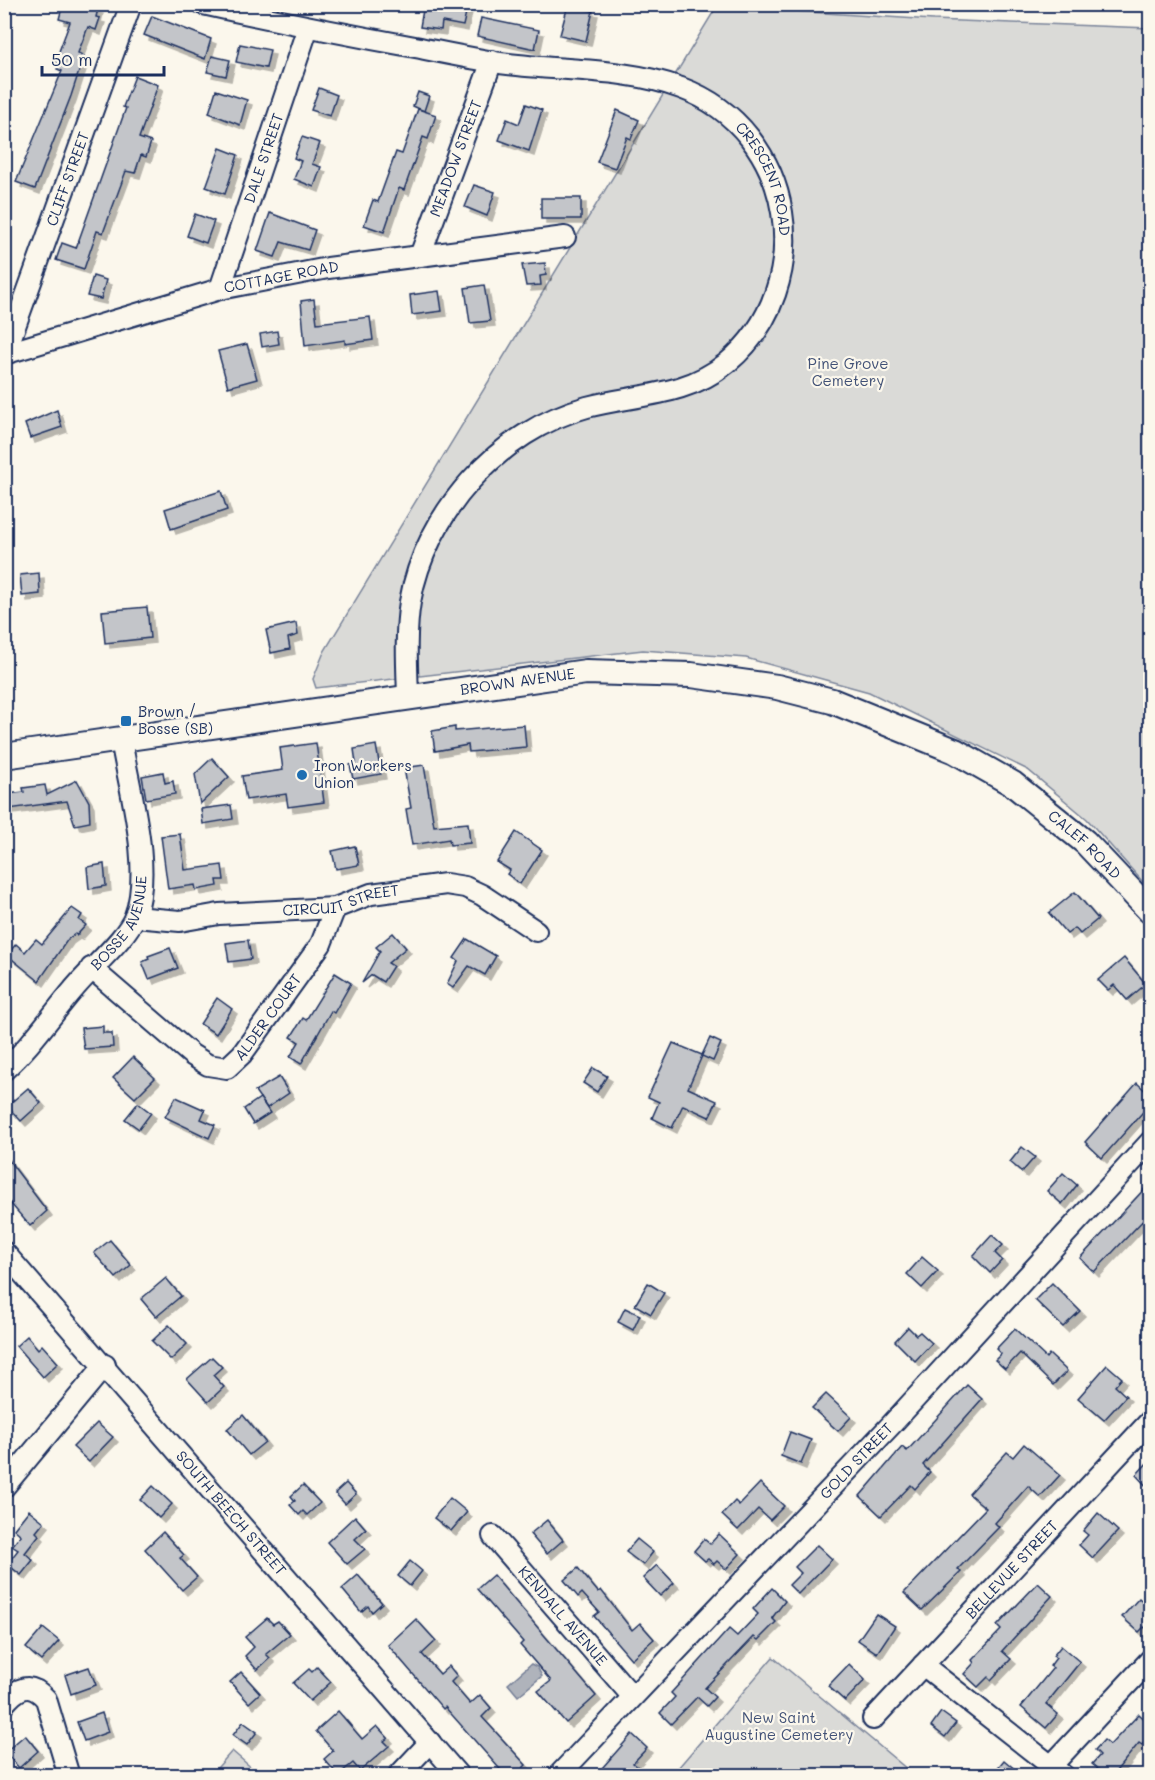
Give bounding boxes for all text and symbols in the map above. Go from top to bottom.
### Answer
scale bar [42,39,164,77]
text: 50 m [51,47,93,71]
street label: MEADOW STREET [424,97,486,219]
street label: DALE STREET [239,110,287,206]
street label: CRESCENT ROAD [732,117,795,236]
street label: CLIFF STREET [41,129,93,229]
street label: COTTAGE ROAD [222,256,340,297]
park label: Pine Grove Cemetery [808,353,888,390]
street label: BROWN AVENUE [459,663,577,699]
place label: Brown / Bosse (SB) [138,701,213,738]
marker: Brown / Bosse (SB) [119,714,133,728]
place label: Iron Workers Union [314,755,412,792]
marker: Iron Workers Union [295,768,309,782]
street label: CALEF ROAD [1044,805,1126,883]
street label: BOSSE AVENUE [86,875,151,974]
street label: CIRCUIT STREET [282,879,400,920]
street label: ALDER COURT [230,969,305,1065]
street label: GOLD STREET [815,1418,897,1503]
street label: SOUTH BEECH STREET [172,1446,291,1579]
street label: BELLEVUE STREET [960,1515,1062,1622]
street label: KENDALL AVENUE [514,1561,612,1670]
park label: New Saint Augustine Cemetery [705,1707,854,1744]

